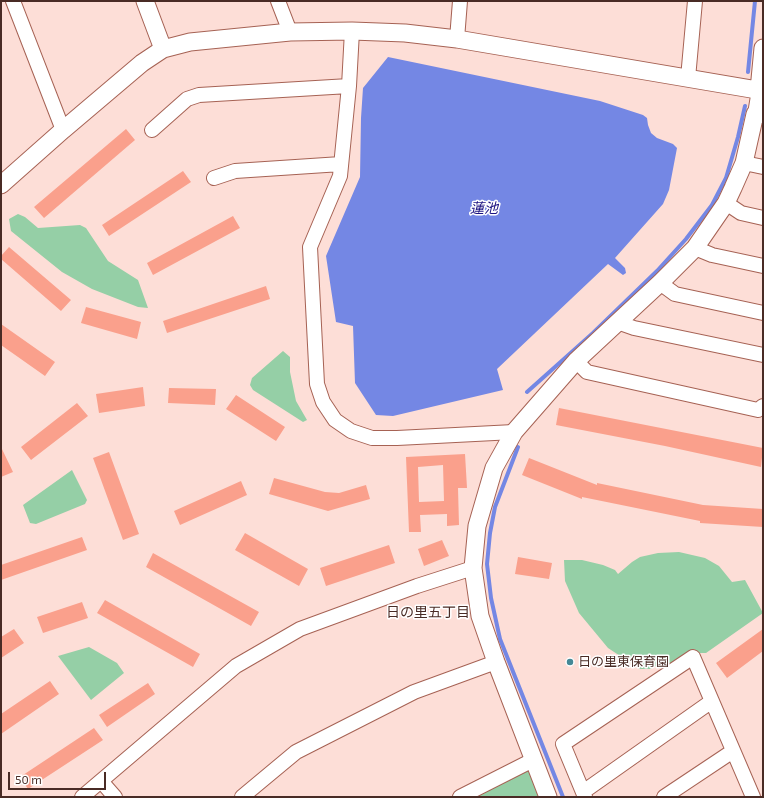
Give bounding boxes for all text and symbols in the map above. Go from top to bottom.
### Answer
water label: 蓮池 [470,200,498,216]
district label: 日の里五丁目 [386,604,470,620]
place label: 日の里東保育園 [578,654,669,670]
marker: 日の里東保育園 [565,657,575,667]
scale bar [10,764,108,790]
text: 50 m [15,772,42,786]

